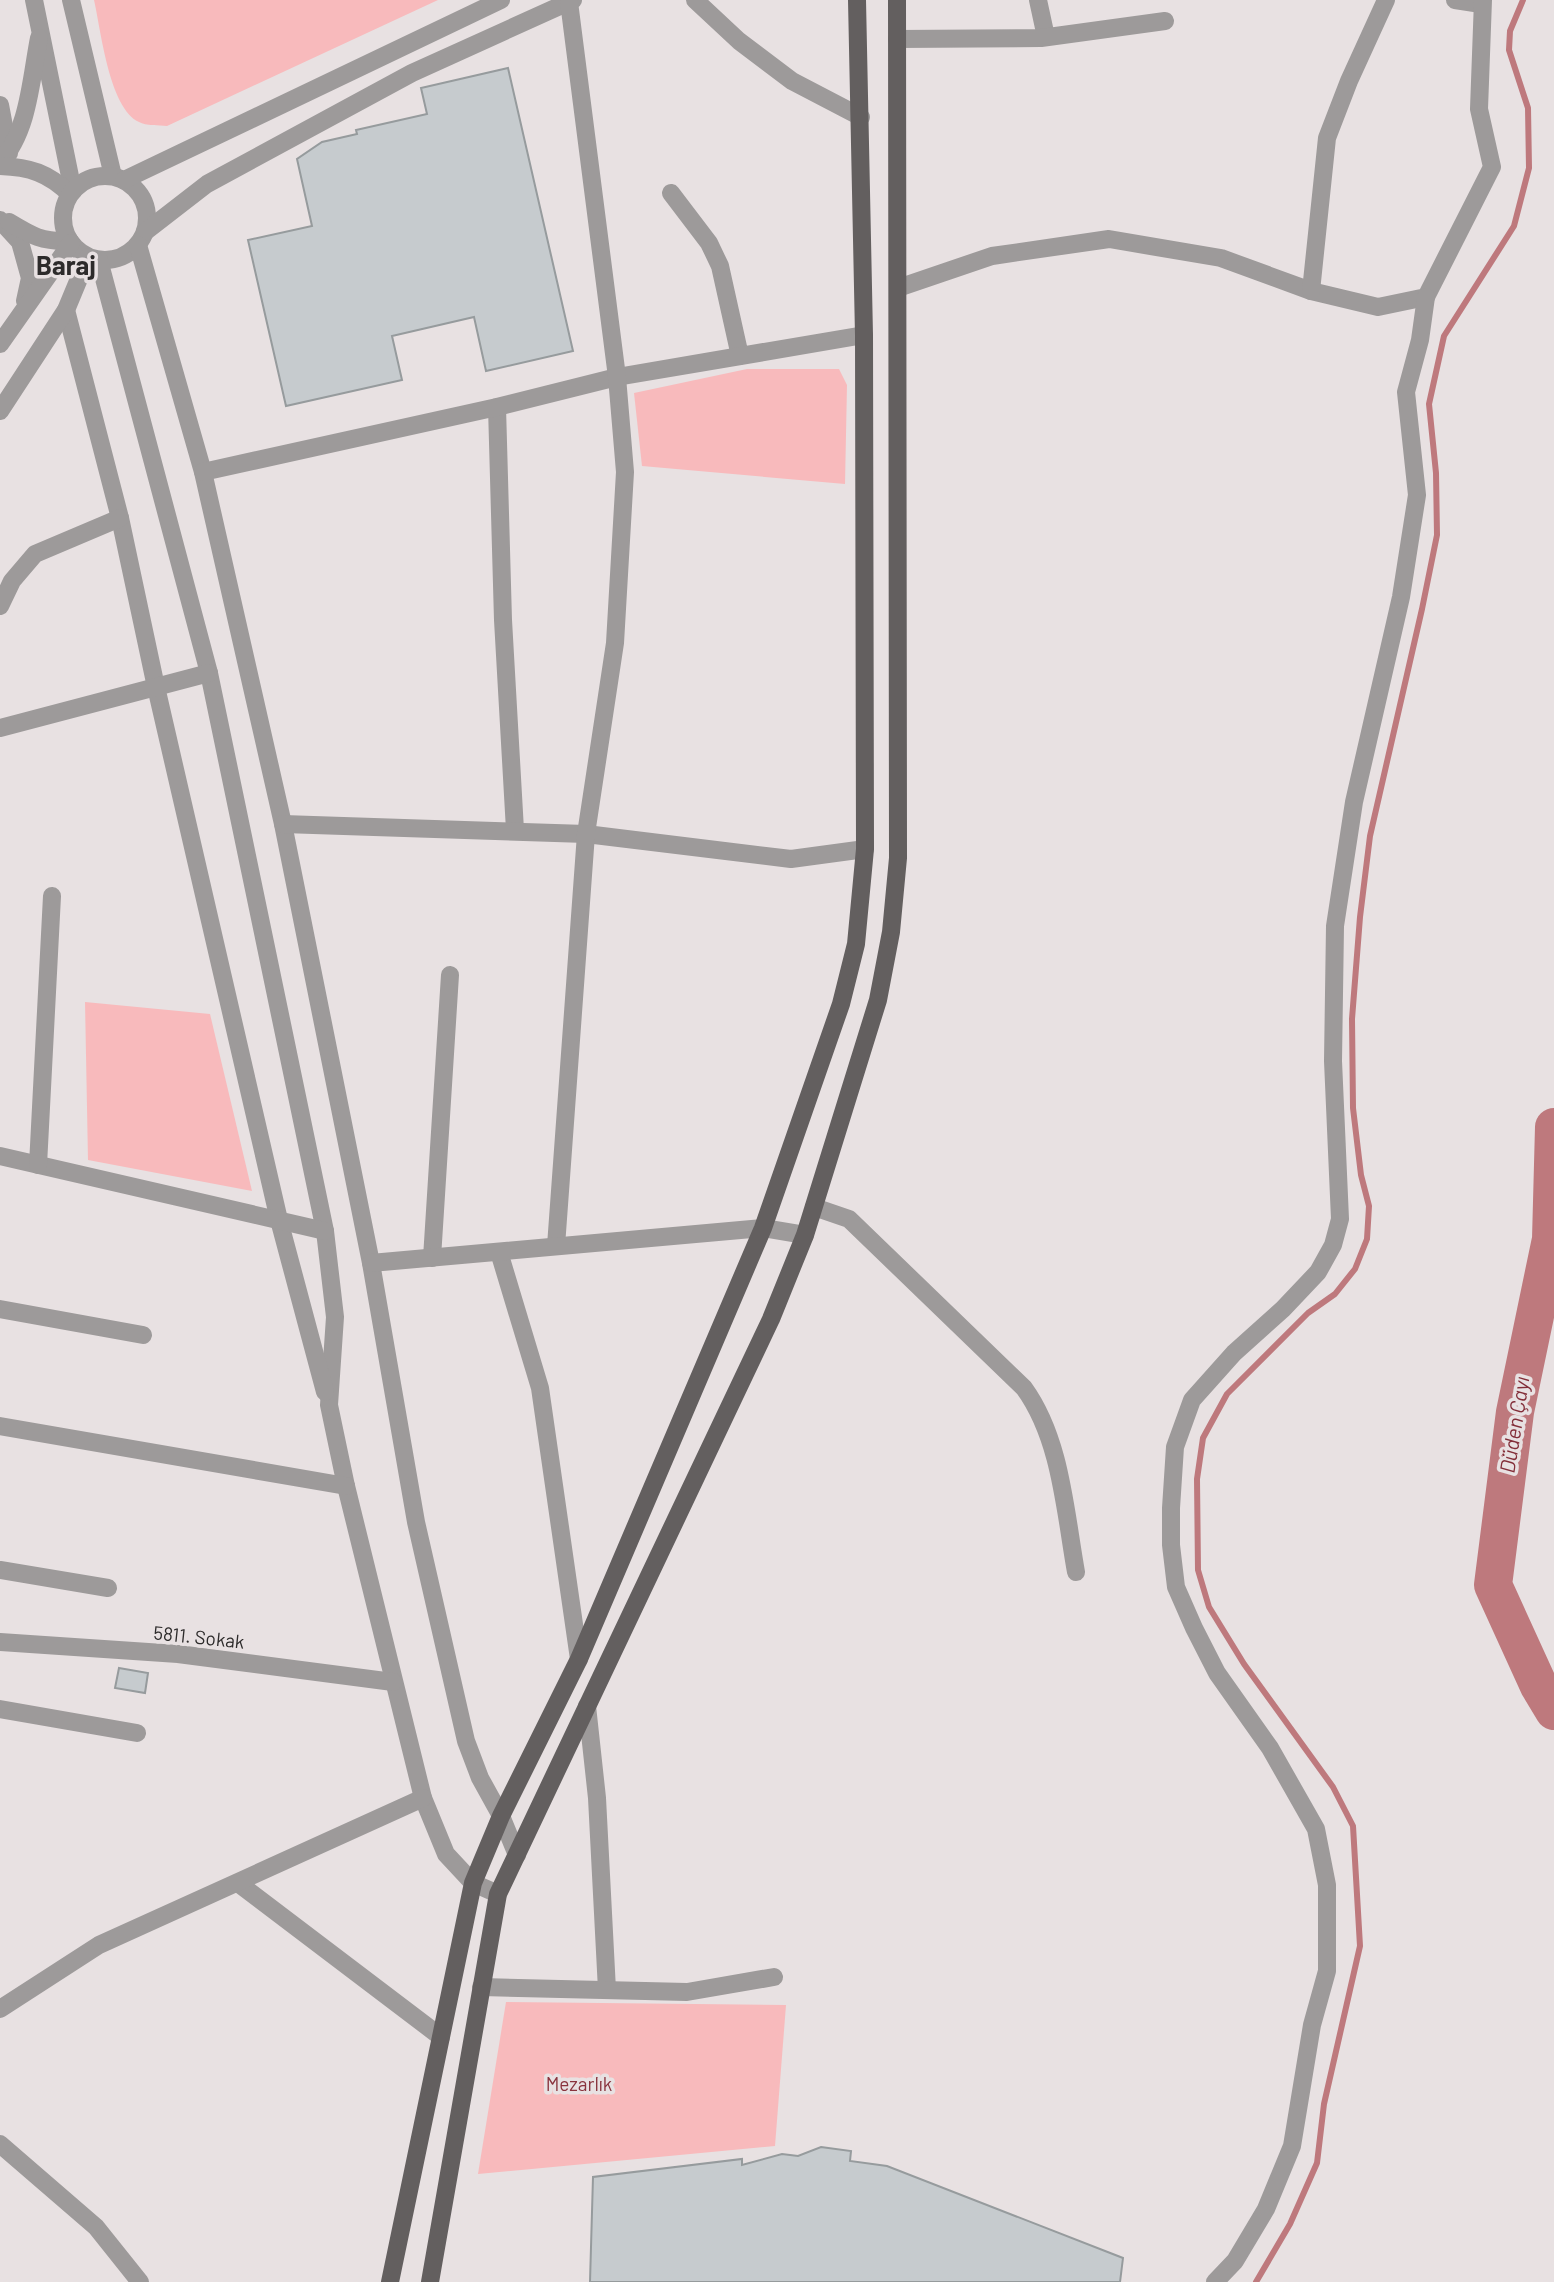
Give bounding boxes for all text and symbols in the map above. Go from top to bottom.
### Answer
district label: Baraj [36,249,96,280]
water label: Düden Çayı [1494,1375,1533,1475]
street label: 5811. Sokak [152,1620,246,1653]
park label: Mezarlık [546,2072,612,2095]

